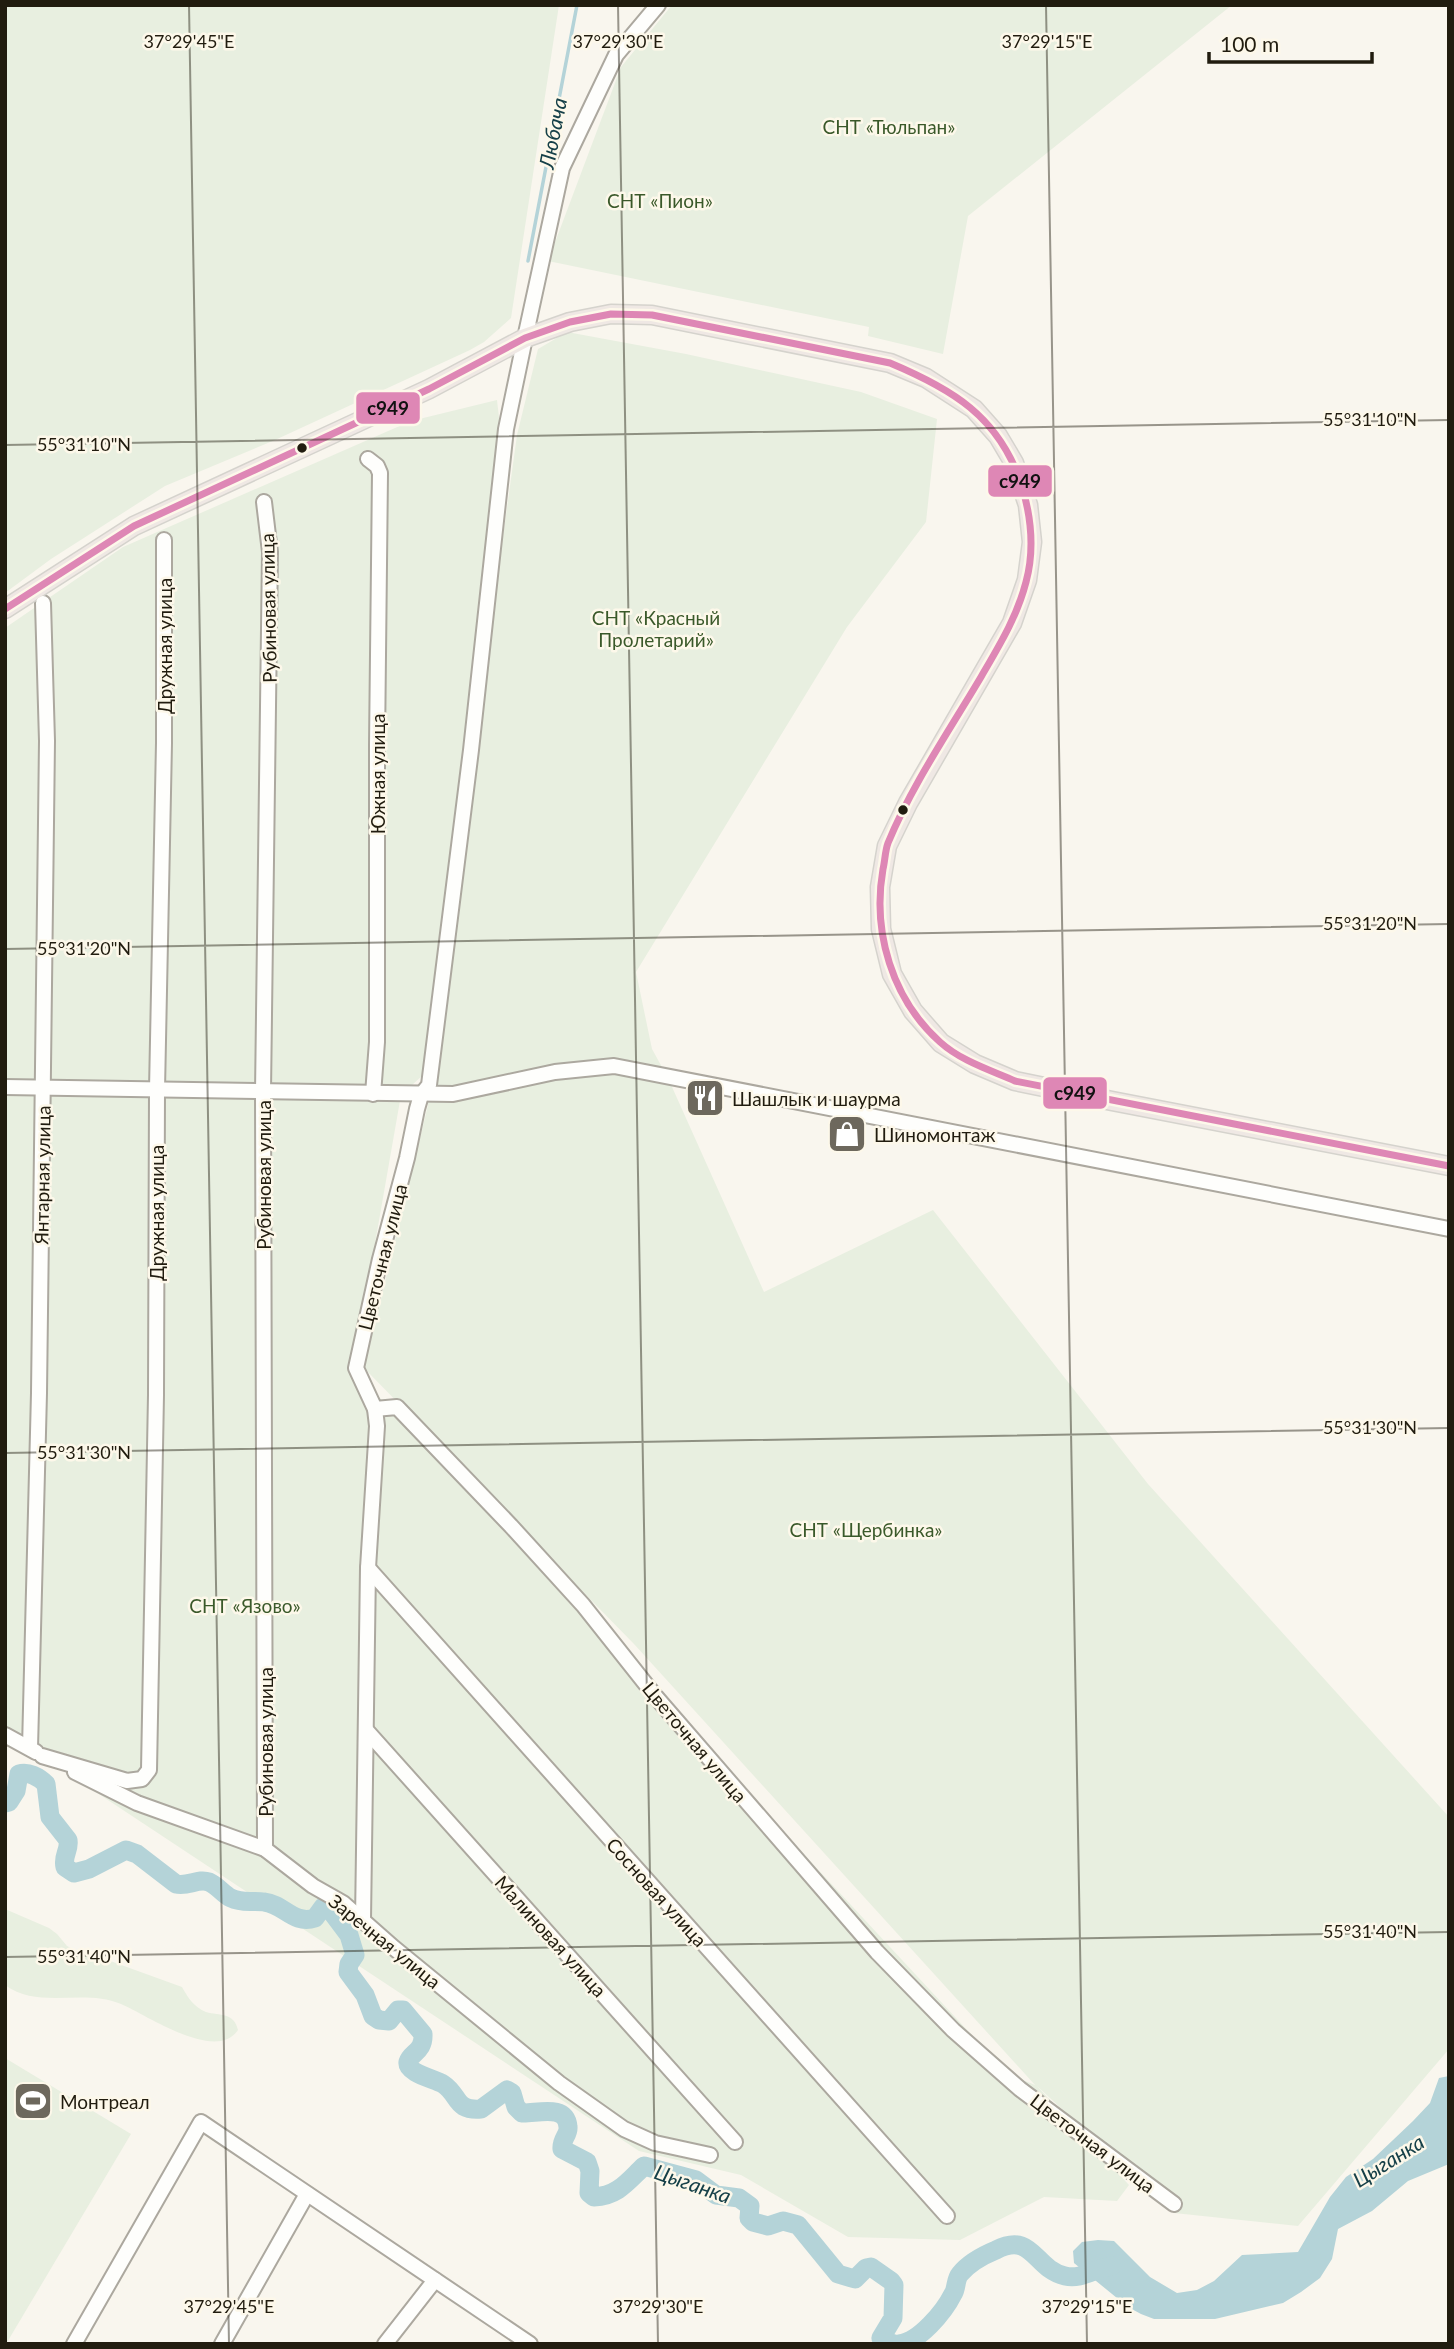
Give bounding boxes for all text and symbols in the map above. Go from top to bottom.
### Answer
scale bar [1209,21,1372,65]
text: 37°29'45"E [144,30,234,52]
text: 37°29'30"E [573,30,663,52]
text: 37°29'15"E [1002,30,1092,52]
text: 100 m [1220,31,1279,56]
water label: Любача [533,95,571,172]
park label: СНТ «Тюльпан» [823,115,955,138]
park label: СНТ «Пион» [607,189,713,212]
line badge: с949 [355,391,421,425]
text: с949 [367,396,409,419]
text: 55°31'10"N [1323,408,1417,430]
text: 55°31'10"N [37,433,131,455]
unlabelled marker [295,441,309,455]
line badge: с949 [987,464,1053,498]
text: с949 [999,469,1041,492]
street label: Рубиновая улица [255,533,281,683]
street label: Дружная улица [153,578,176,714]
park label: СНТ «Красный Пролетарий» [592,606,720,651]
street label: Южная улица [366,714,389,834]
unlabelled marker [896,803,910,817]
text: 55°31'20"N [1323,912,1417,934]
text: 55°31'20"N [37,937,131,959]
line badge: с949 [1042,1076,1108,1110]
restaurant icon: Шашлык и шаурма [684,1077,726,1119]
text: с949 [1054,1081,1096,1104]
place label: Шашлык и шаурма [732,1087,901,1110]
street label: Рубиновая улица [252,1100,275,1250]
street label: Янтарная улица [29,1105,55,1246]
shop icon: Шиномонтаж [826,1113,868,1155]
place label: Шиномонтаж [874,1123,996,1146]
street label: Дружная улица [145,1145,168,1281]
street label: Цветочная улица [353,1181,411,1333]
text: 55°31'30"N [1323,1416,1417,1438]
text: 55°31'30"N [37,1441,131,1463]
park label: СНТ «Щербинка» [789,1518,943,1541]
park label: СНТ «Язово» [189,1594,301,1617]
street label: Рубиновая улица [254,1667,277,1817]
street label: Цветочная улица [638,1677,752,1807]
street label: Сосновая улица [602,1833,712,1951]
street label: Малиновая улица [490,1871,612,2001]
street label: Заречная улица [325,1889,445,1993]
text: 55°31'40"N [1323,1920,1417,1942]
text: 55°31'40"N [37,1945,131,1967]
sports icon: Монтреал [12,2080,54,2122]
street label: Цветочная улица [1026,2089,1160,2197]
place label: Монтреал [60,2090,150,2113]
water label: Цыганка [1348,2128,1428,2192]
water label: Цыганка [652,2158,734,2208]
text: 37°29'45"E [184,2295,274,2317]
text: 37°29'30"E [613,2295,703,2317]
text: 37°29'15"E [1042,2295,1132,2317]

